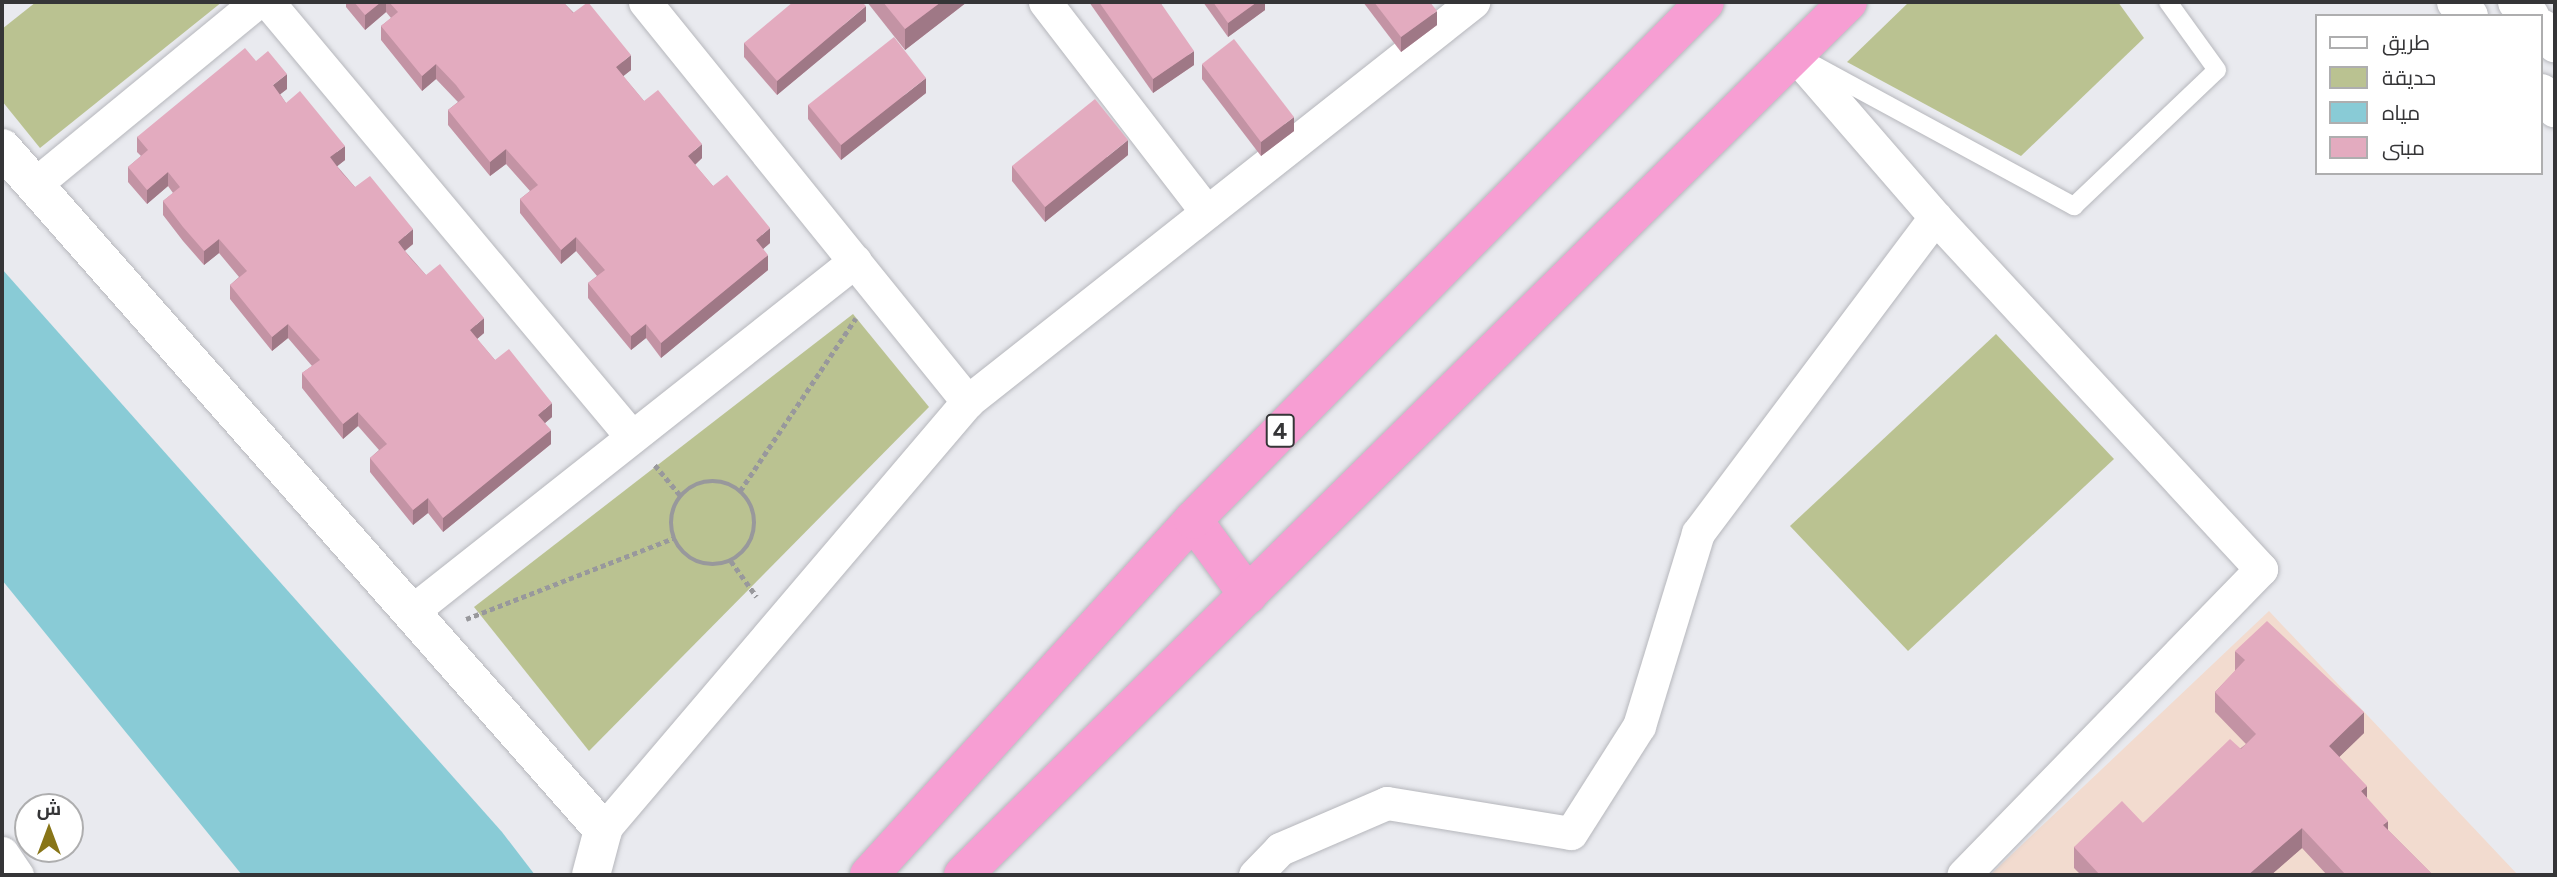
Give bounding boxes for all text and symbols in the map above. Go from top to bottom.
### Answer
legend [2316,14,2543,175]
text: طريق [2382,30,2430,55]
text: حديقة [2382,65,2436,90]
text: مياه [2382,100,2420,125]
text: مبنى [2382,135,2425,160]
road number: 4 [1264,412,1296,450]
north arrow [14,793,84,863]
text: ش [37,797,61,820]

